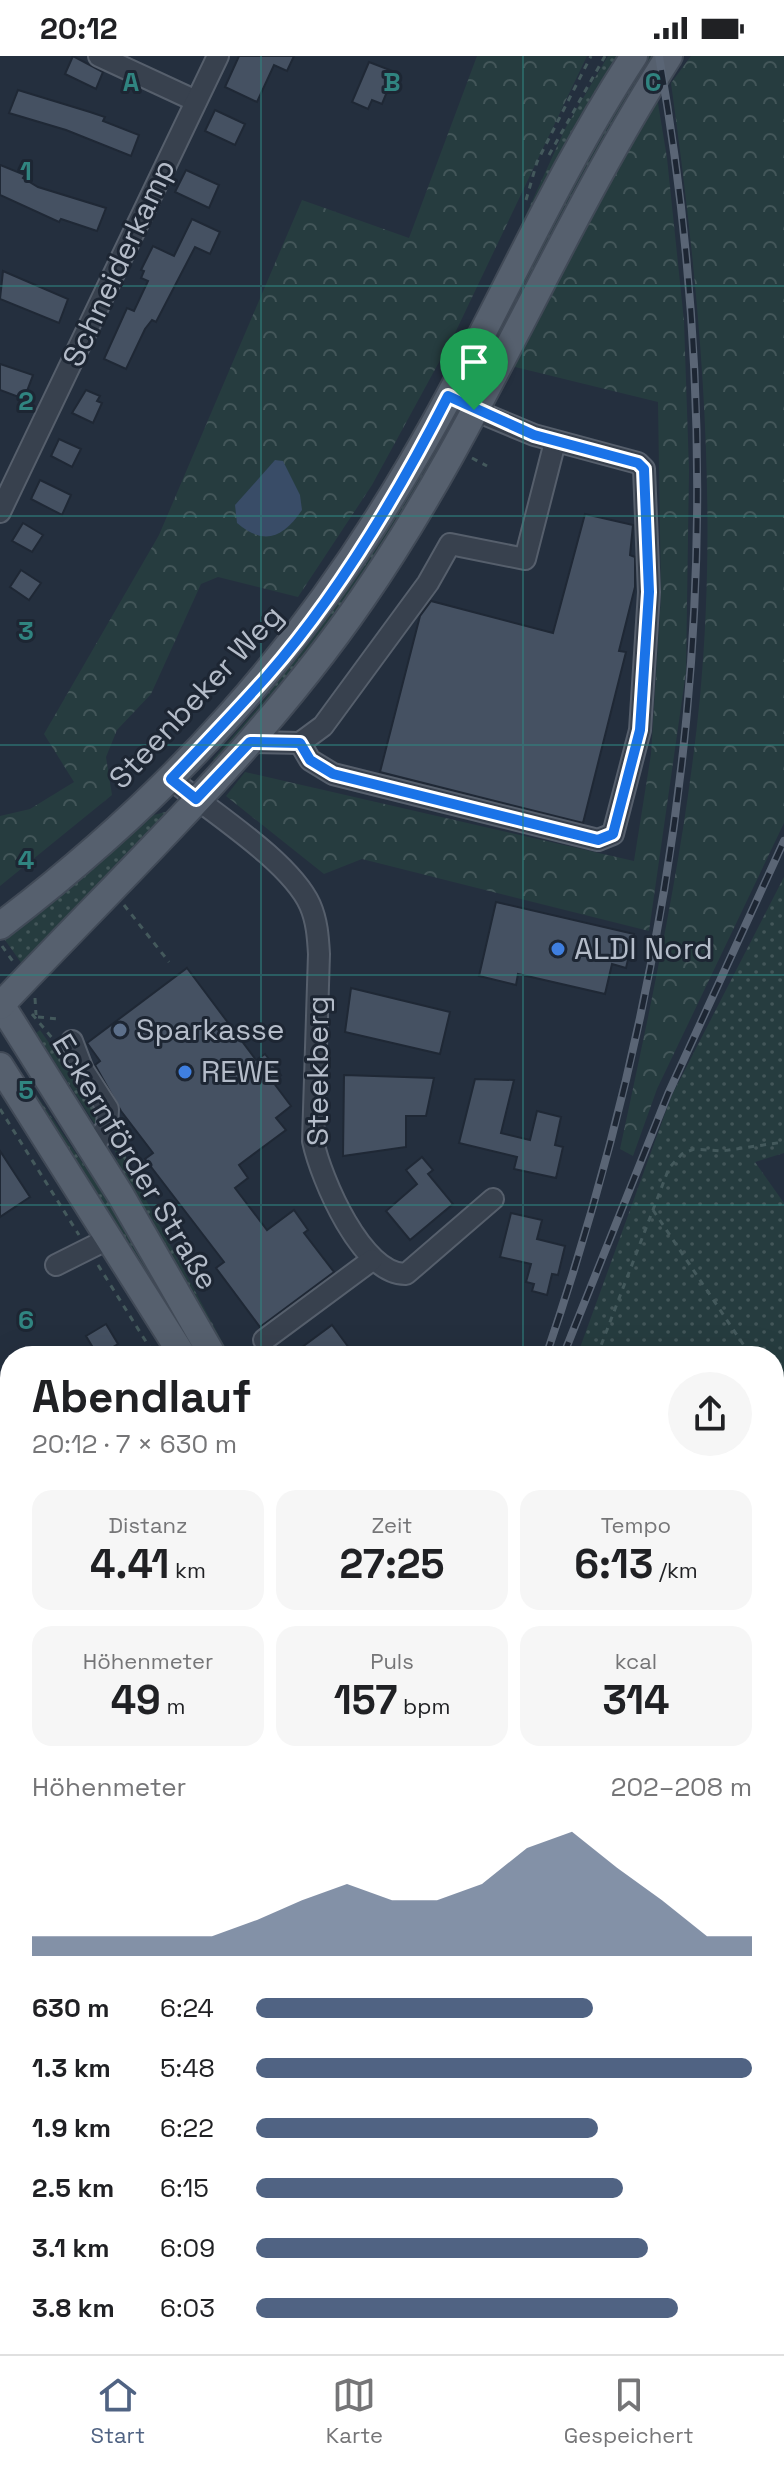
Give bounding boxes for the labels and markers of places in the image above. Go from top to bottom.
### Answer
pin [440,328,508,410]
place label: ALDI Nord [574,929,713,968]
marker: ALDI Nord [549,940,567,958]
place label: Sparkasse [136,1010,285,1049]
marker: Sparkasse [111,1021,129,1039]
place label: REWE [201,1052,280,1091]
marker: REWE [176,1063,194,1081]

